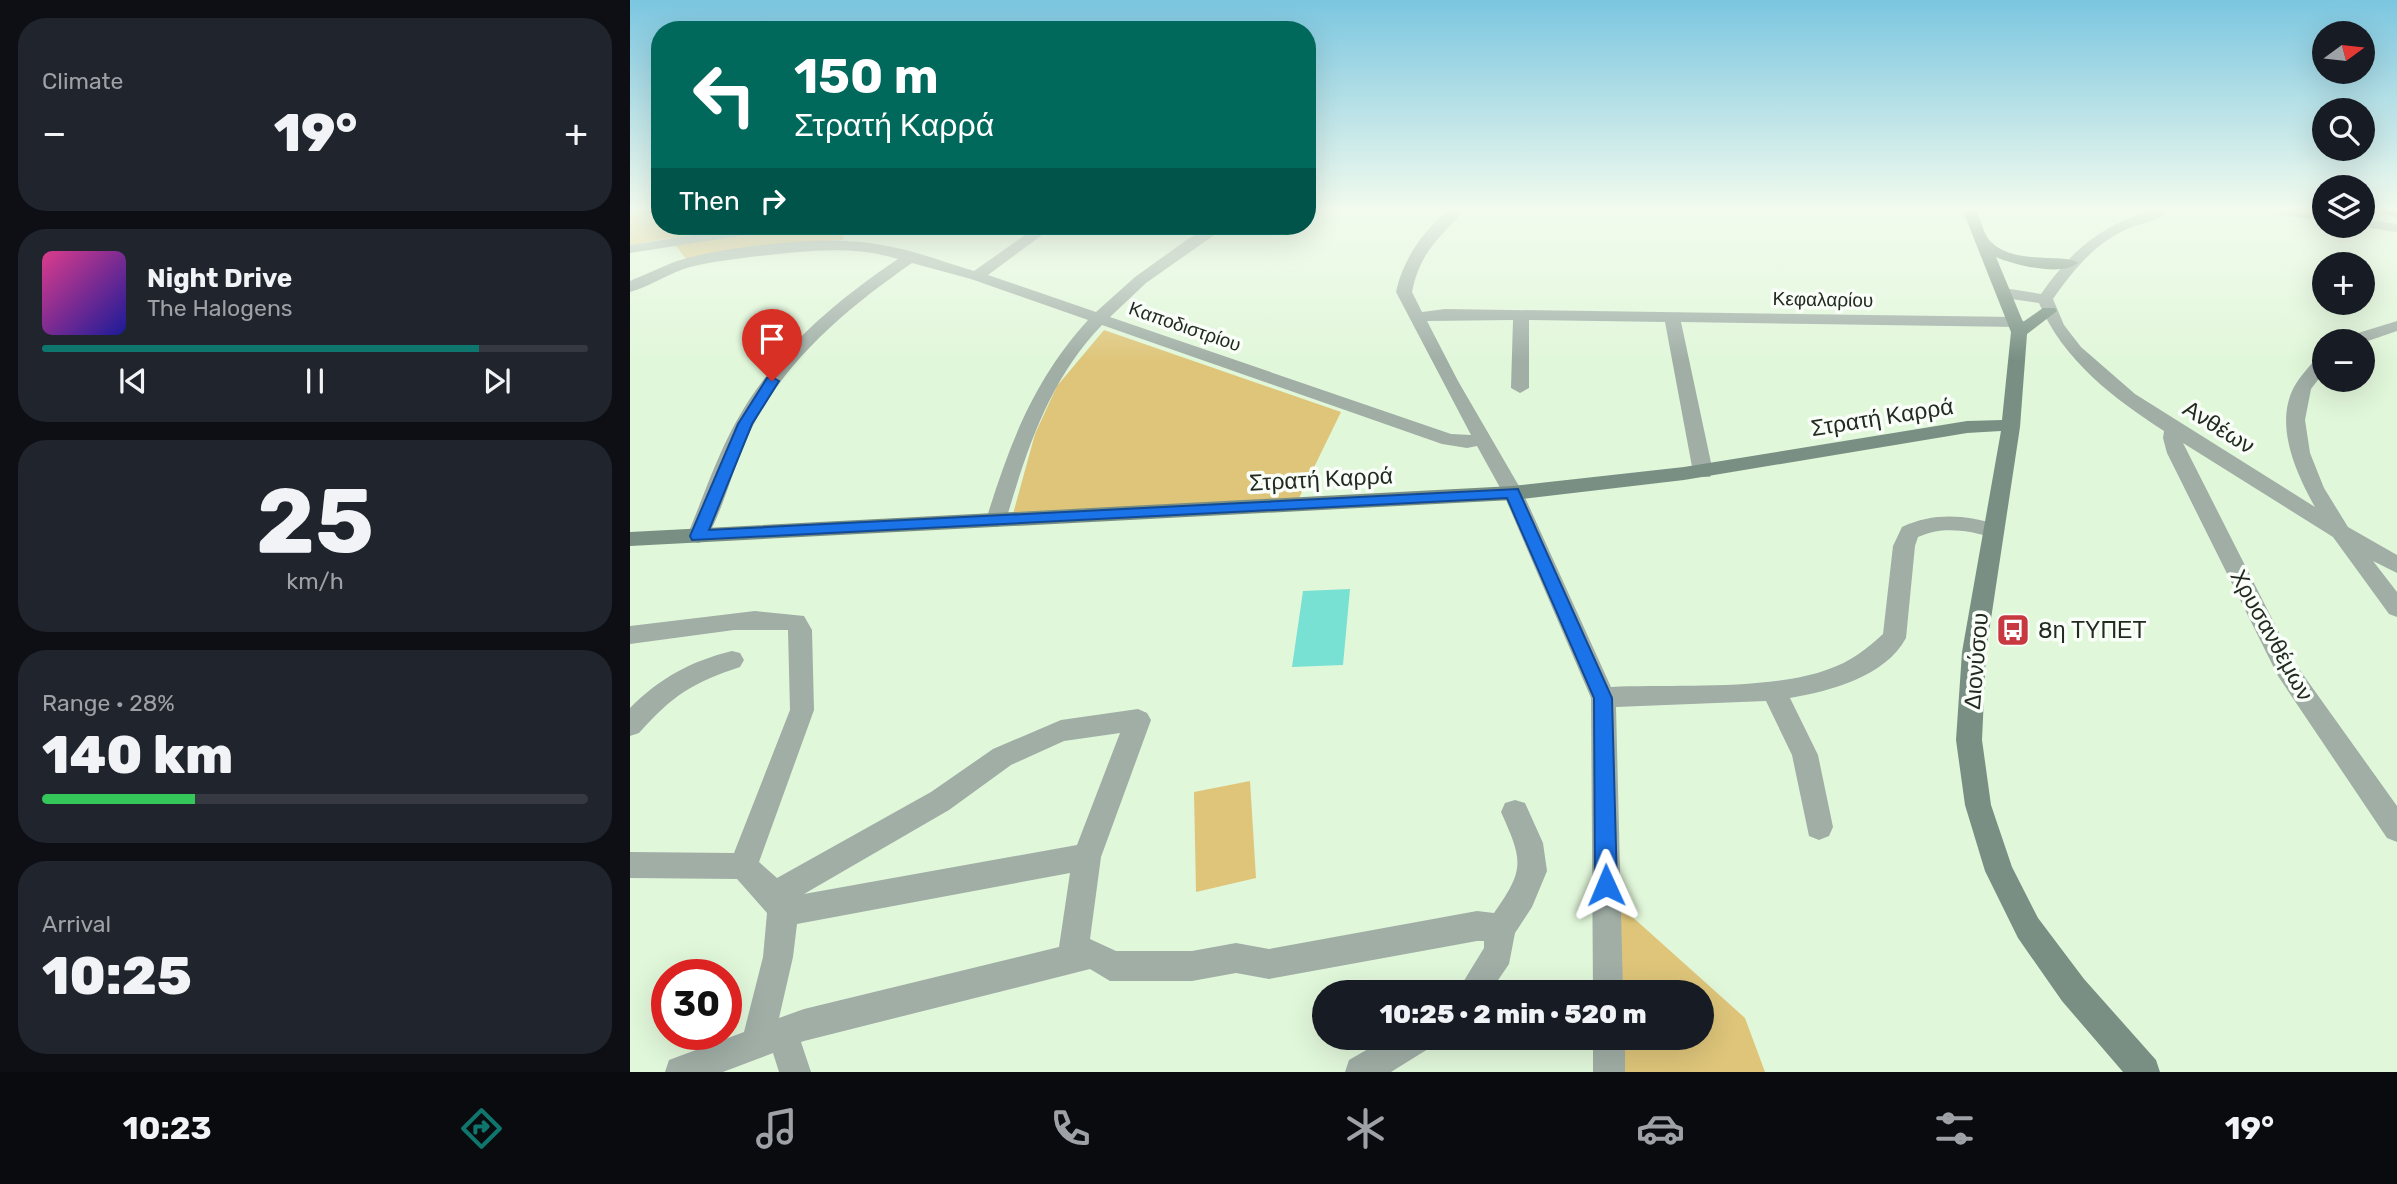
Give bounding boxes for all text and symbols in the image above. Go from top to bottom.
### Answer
north arrow [2312,21,2375,84]
map controls [2312,21,2375,392]
text: 150 m [794,47,939,105]
icon: left [679,49,770,140]
text: Climate [42,67,123,95]
button: search [2312,98,2375,161]
text: 19° [274,102,357,164]
text: Στρατή Καρρά [794,106,994,144]
text: − [42,110,67,156]
text: + [564,110,588,156]
button: layers [2312,175,2375,238]
icon: right [754,182,792,220]
text: Then [679,186,740,217]
button: + [2312,252,2375,315]
text: Night Drive [147,263,292,294]
street label: Κεφαλαρίου [1772,287,1874,312]
text: The Halogens [147,294,293,322]
street label: Καποδιστρίου [1126,297,1244,356]
pin [742,309,802,381]
icon: arrive [753,320,791,358]
button: − [2312,329,2375,392]
icon: previous [114,362,152,400]
icon: pause [296,362,334,400]
icon: next [478,362,516,400]
street label: Στρατή Καρρά [1809,392,1955,442]
street label: Ανθέων [2178,394,2260,460]
street label: Στρατή Καρρά [1248,461,1394,497]
text: 25 [256,467,374,575]
street label: Χρυσανθέμων [2224,564,2320,706]
text: km/h [286,567,344,595]
bus stop icon: 8η ΤΥΠΕΤ [1994,611,2032,649]
street label: Διονύσου [1958,612,1994,710]
place label: 8η ΤΥΠΕΤ [2038,616,2146,644]
text: Range · 28% [42,689,175,717]
text: 140 km [42,724,233,786]
position arrow [1569,848,1643,922]
text: Arrival [42,910,111,938]
text: 10:25 [42,945,192,1007]
speed limit sign: 30 [651,959,742,1050]
text: 10:25 · 2 min · 520 m [1379,999,1647,1030]
icon: directions [457,1104,506,1153]
icon: music [752,1104,801,1153]
icon: phone [1046,1104,1095,1153]
icon: climate [1341,1104,1390,1153]
icon: car [1636,1104,1685,1153]
icon: filters [1930,1104,1979,1153]
text: 10:23 [123,1109,212,1147]
text: 19° [2225,1109,2274,1147]

